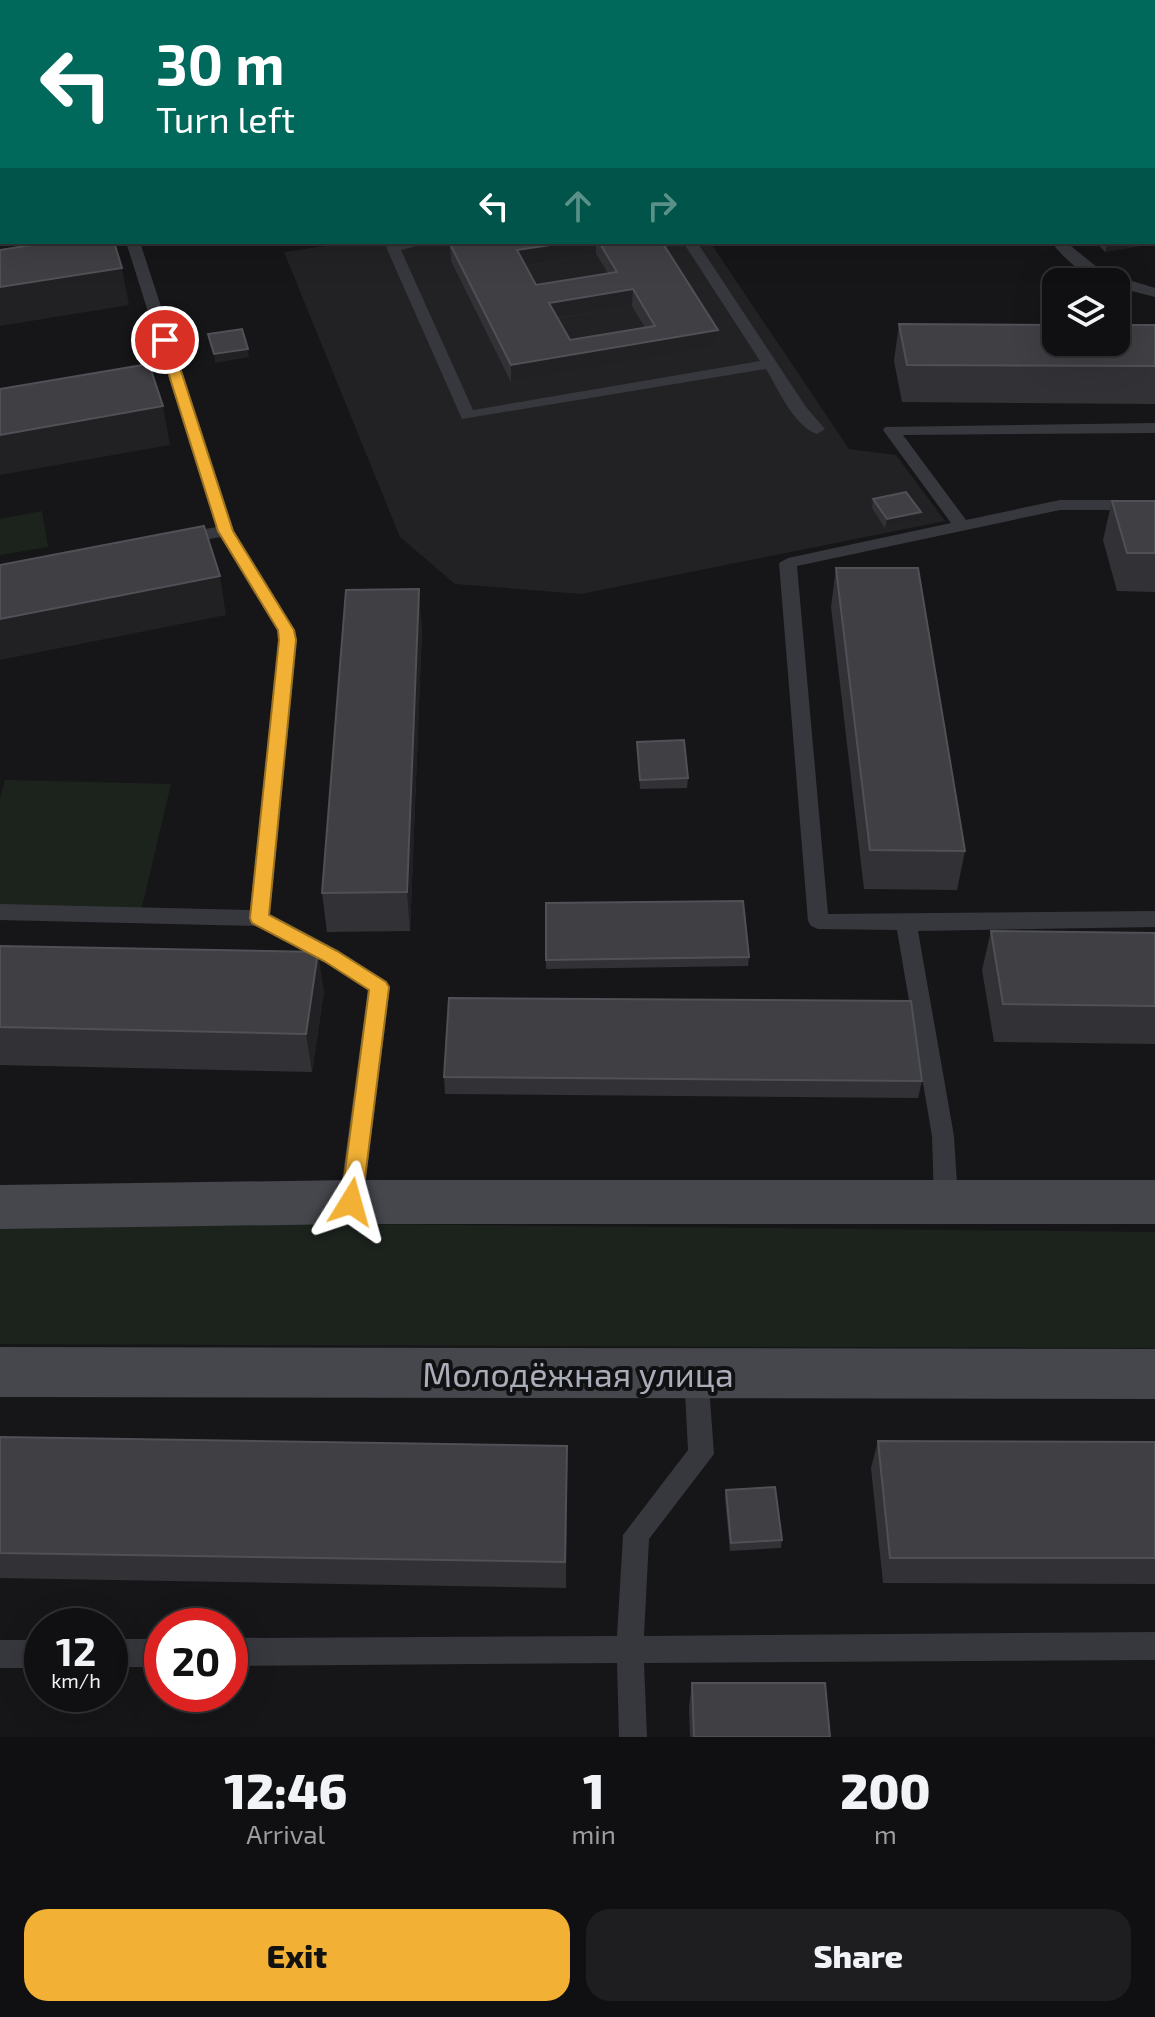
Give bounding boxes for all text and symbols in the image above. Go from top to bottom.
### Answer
text: 30 m [156,29,285,96]
icon: left [24,32,128,136]
text: Turn left [156,97,295,140]
icon: left [472,184,516,228]
icon: ahead [556,184,600,228]
icon: right [640,184,684,228]
map controls [1042,268,1130,356]
button: layers [1042,268,1130,356]
pin [131,306,199,374]
icon: arrive [143,318,187,362]
position arrow [309,1160,393,1244]
street label: Молодёжная улица [422,1353,734,1395]
speed limit sign: 20 [144,1608,248,1712]
text: 12 [56,1626,96,1674]
text: km/h [51,1668,101,1692]
text: 12:46 [224,1761,347,1819]
text: 1 [583,1761,605,1819]
text: 200 [840,1761,931,1819]
text: Arrival [246,1818,325,1849]
text: min [572,1818,616,1849]
text: m [874,1818,897,1849]
button: Exit [24,1909,570,2001]
button: Share [586,1909,1131,2001]

